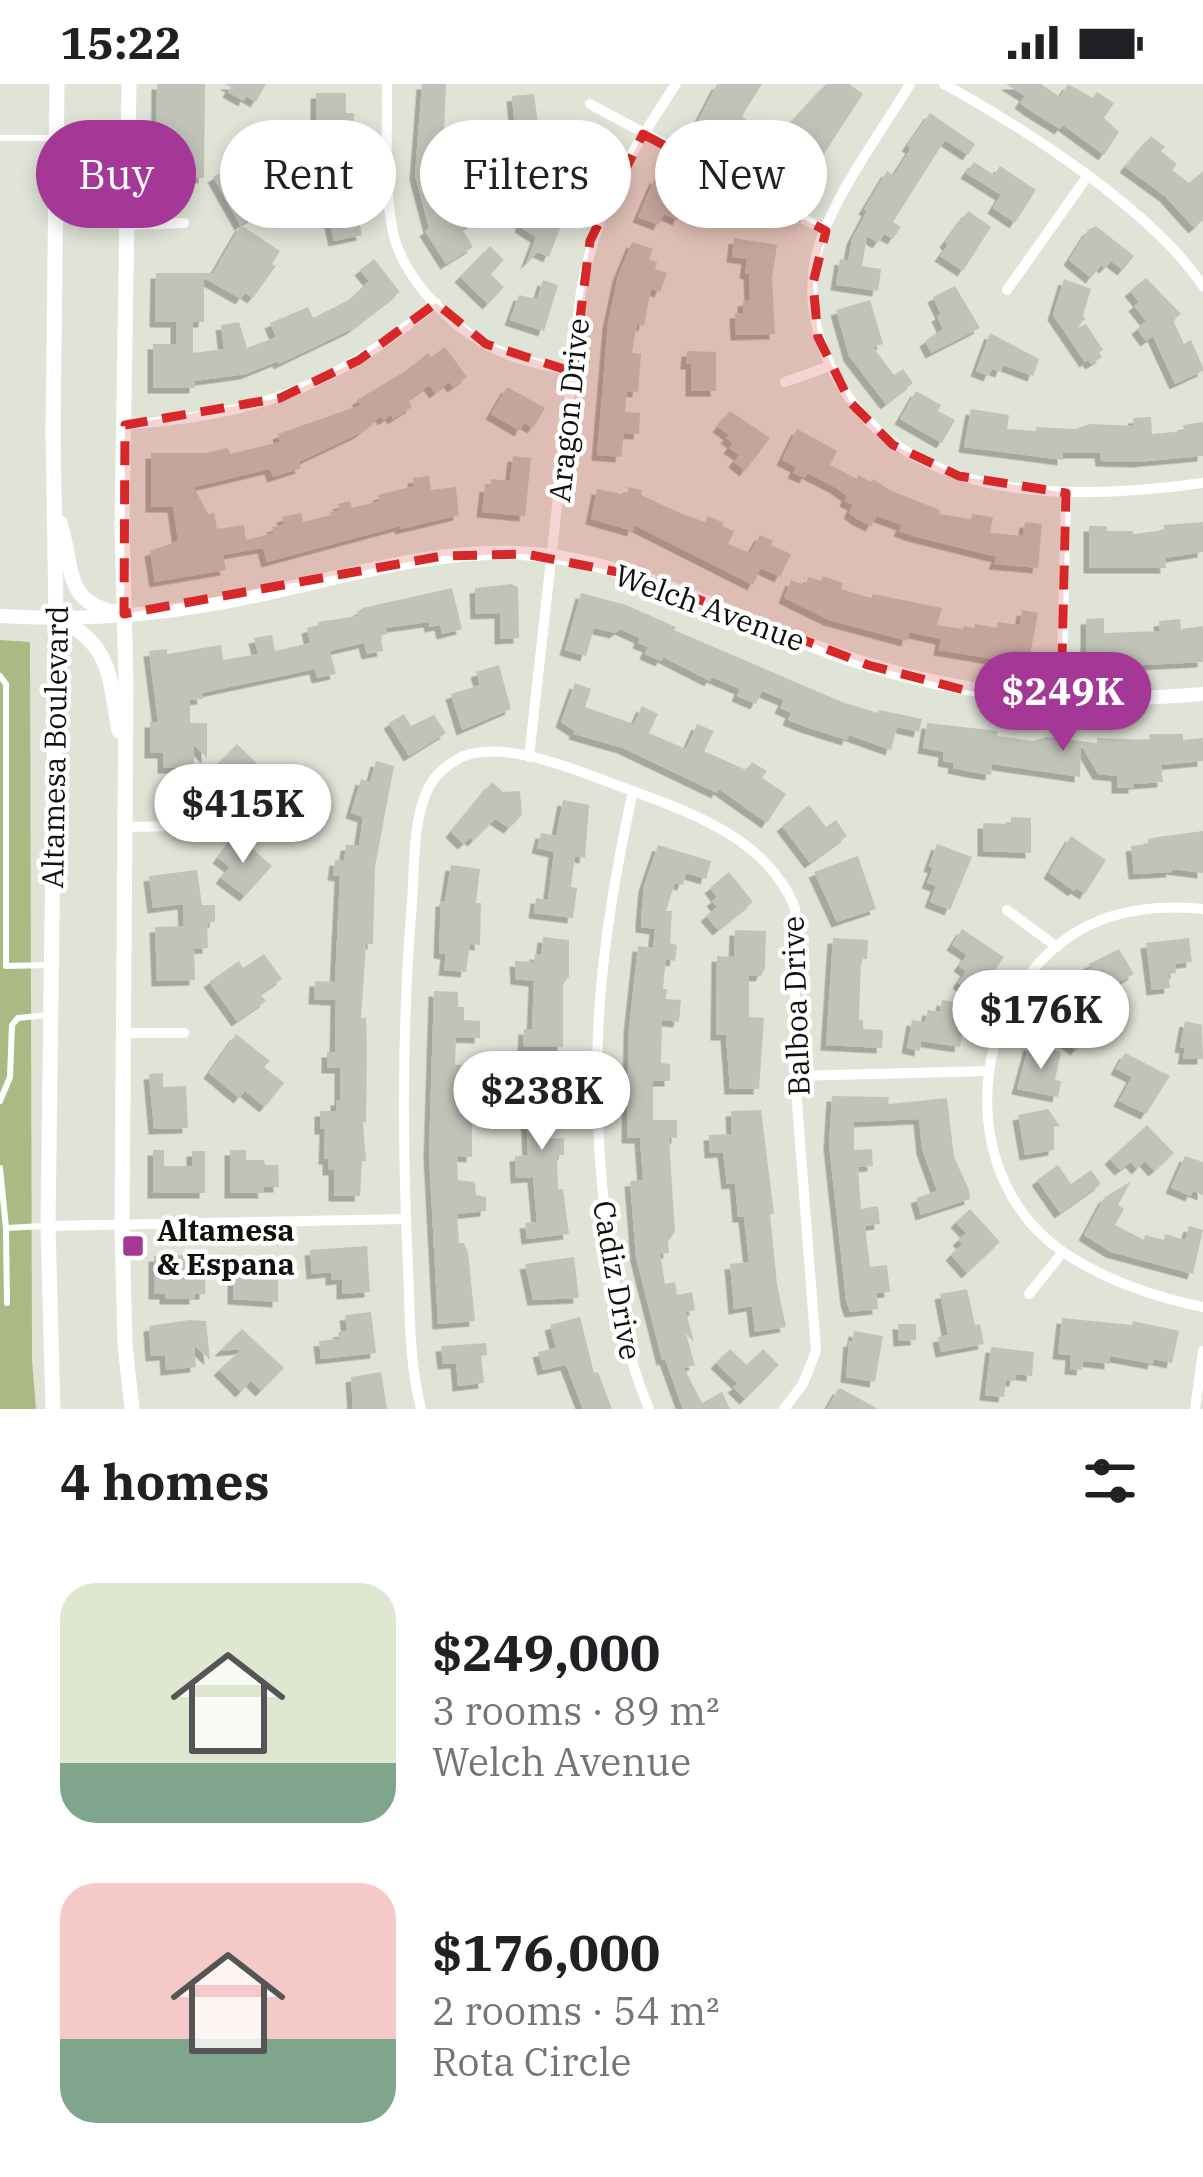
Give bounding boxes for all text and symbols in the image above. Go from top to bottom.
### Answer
text: 15:22 [60,13,182,71]
chip: Buy [36,120,196,228]
chip: Rent [220,120,396,228]
chip: Filters [420,120,631,228]
chip: New [655,120,827,228]
street label: Aragon Drive [539,316,597,504]
street label: Welch Avenue [610,555,810,659]
street label: Altamesa Boulevard [32,605,76,889]
pin: $249K [979,652,1147,754]
text: $249K [1001,665,1125,716]
pin: $415K [159,764,327,866]
text: $415K [181,777,305,828]
street label: Balboa Drive [772,915,818,1097]
pin: $176K [957,970,1125,1072]
text: $176K [979,983,1103,1034]
pin: $238K [458,1051,626,1153]
text: $238K [480,1064,604,1115]
street label: Cadiz Drive [585,1197,651,1363]
place label: Altamesa & Espana [157,1210,295,1283]
marker: Altamesa & Espana [120,1233,146,1259]
text: 4 homes [60,1448,270,1514]
icon: filters [1077,1448,1143,1514]
text: $249,000 [432,1619,660,1685]
icon: home [156,1631,300,1775]
text: 3 rooms · 89 m² [432,1685,720,1736]
text: Welch Avenue [432,1736,691,1787]
text: $176,000 [432,1919,660,1985]
icon: home [156,1931,300,2075]
text: 2 rooms · 54 m² [432,1985,720,2036]
text: Rota Circle [432,2036,631,2087]

